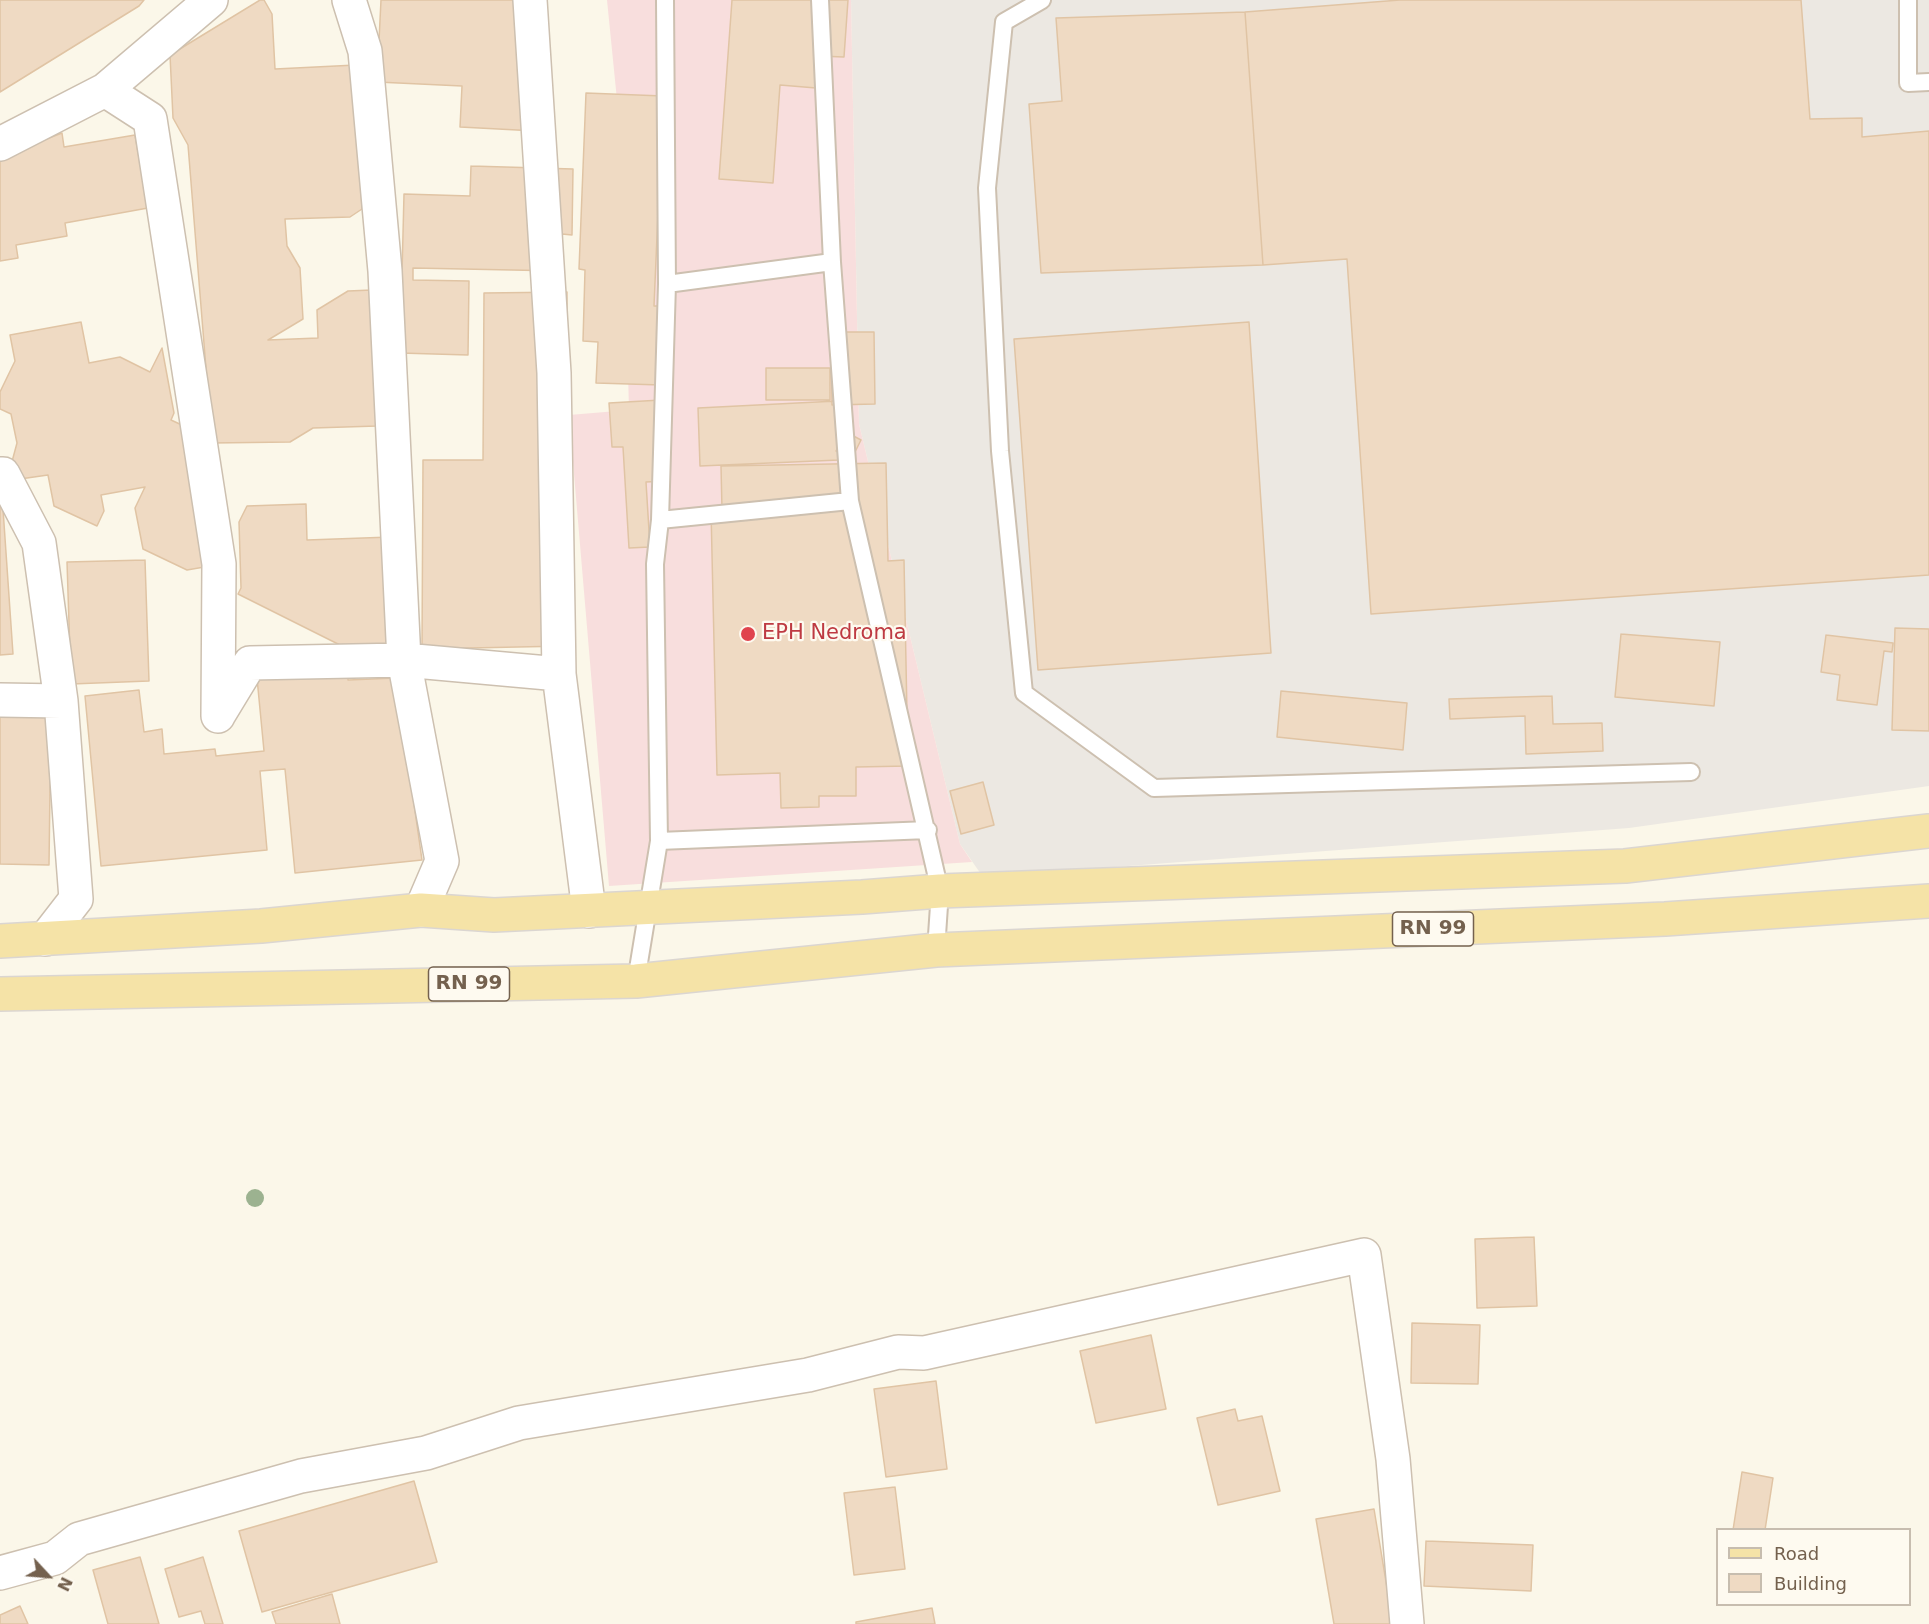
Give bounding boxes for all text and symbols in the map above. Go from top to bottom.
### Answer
place label: EPH Nedroma [762,621,907,647]
marker: EPH Nedroma [739,625,757,643]
road number: RN 99 [1392,912,1474,946]
road number: RN 99 [428,967,510,1001]
legend [1716,1528,1911,1606]
text: Road [1774,1543,1819,1564]
north arrow [18,1546,78,1606]
text: Building [1774,1573,1847,1594]
text: N [53,1574,76,1594]

